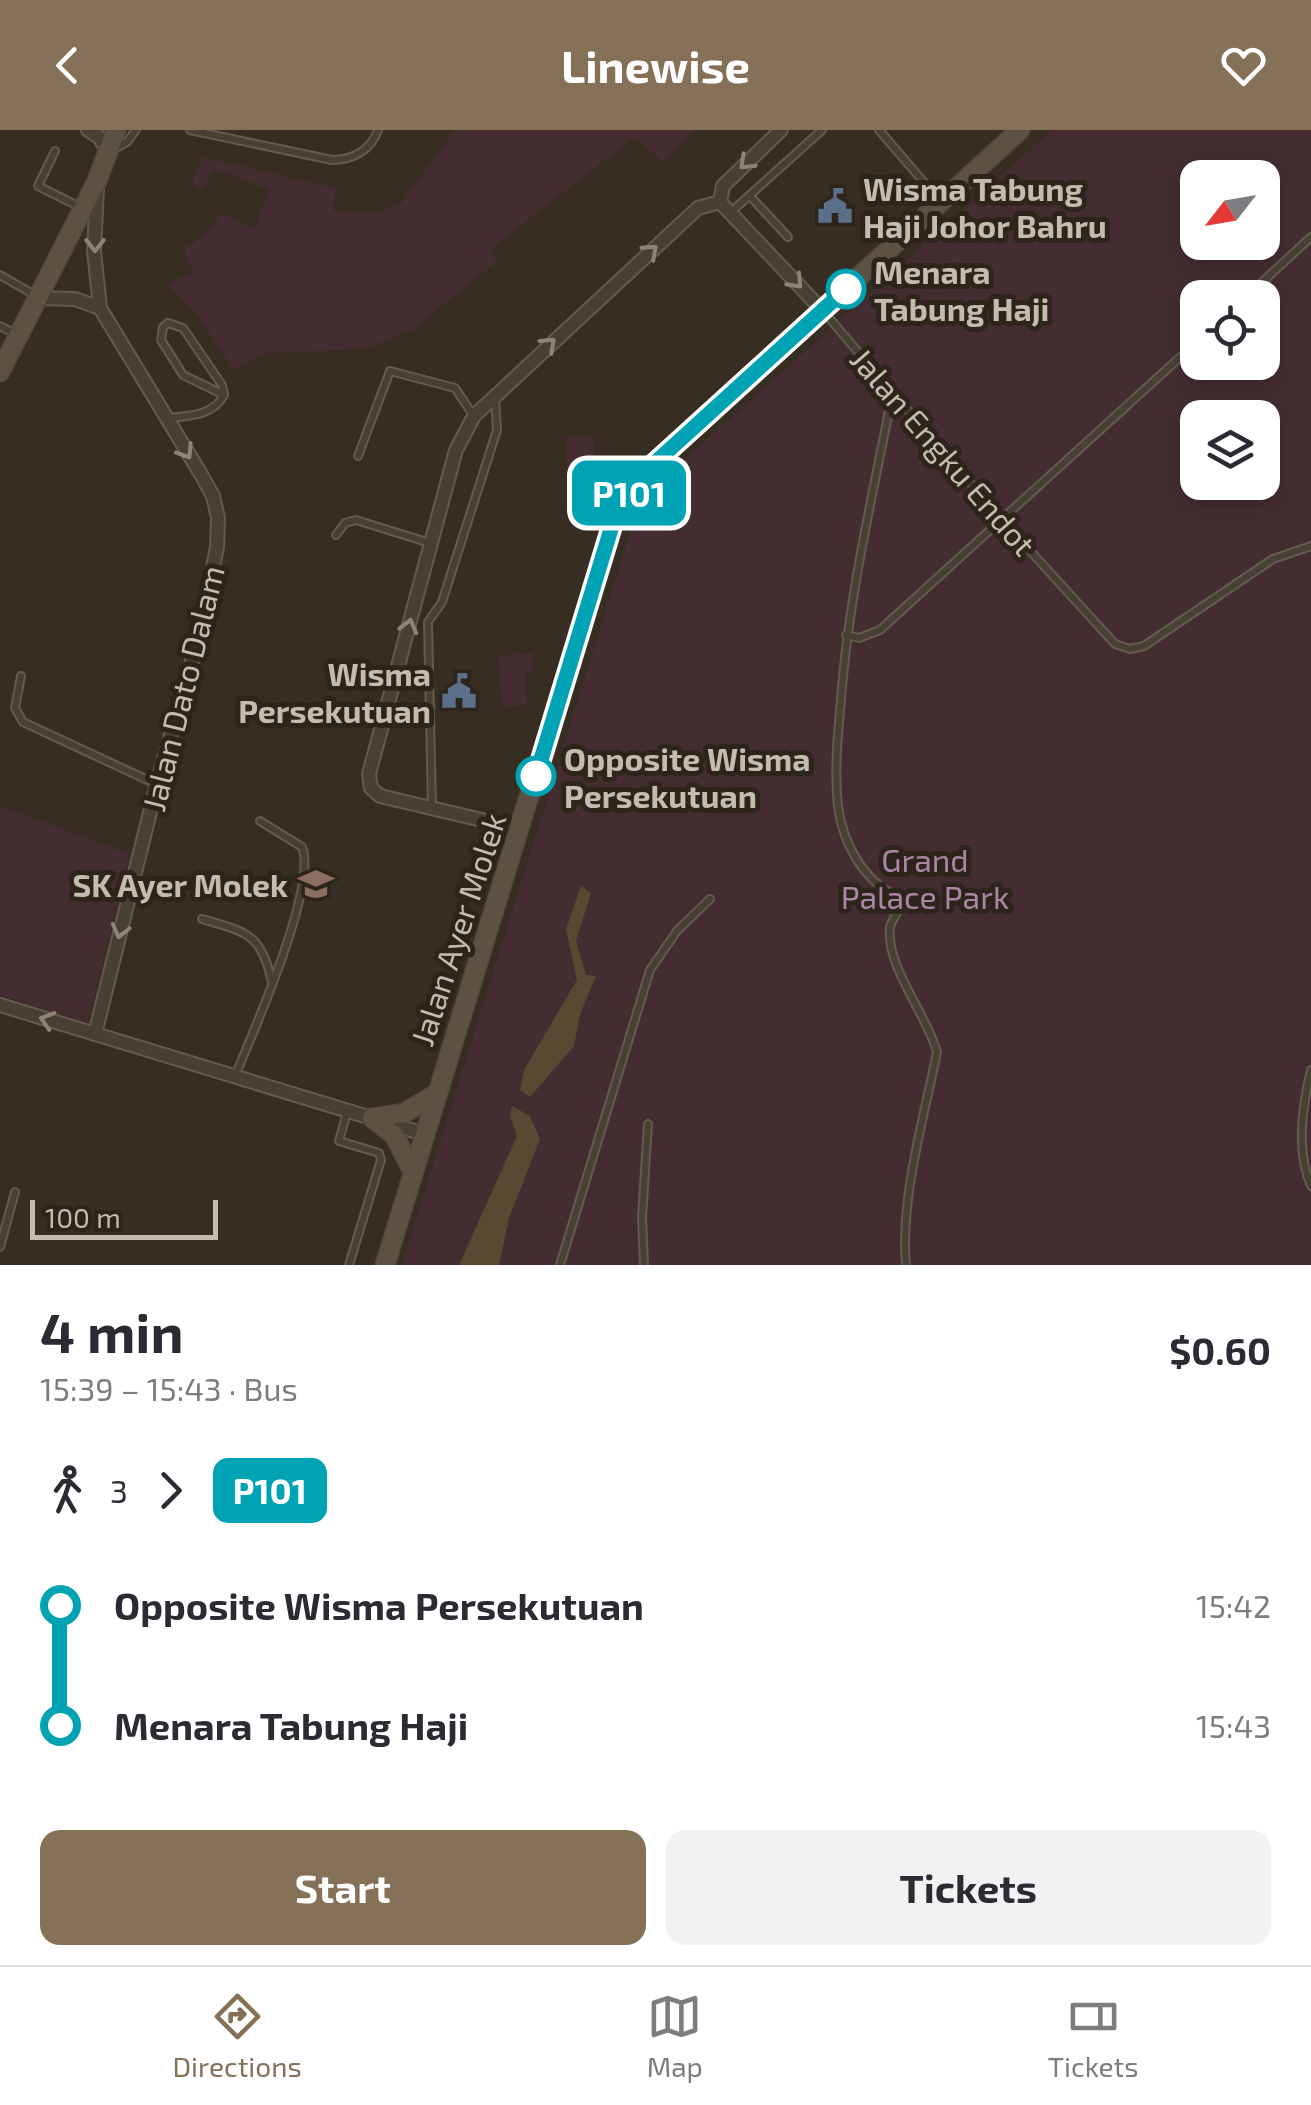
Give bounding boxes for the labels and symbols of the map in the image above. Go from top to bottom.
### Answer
one-way arrow [739,152,757,170]
north arrow [1180,160,1280,260]
place label: Wisma Tabung Haji Johor Bahru [863,169,1107,244]
public building icon: Wisma Tabung Haji Johor Bahru [816,187,854,225]
one-way arrow [84,238,106,253]
one-way arrow [639,244,658,262]
place label: Menara Tabung Haji [874,252,1049,327]
one-way arrow [784,270,802,289]
marker: Menara Tabung Haji [827,270,865,308]
one-way arrow [537,338,555,356]
street label: Jalan Engku Endot [844,339,1044,563]
one-way arrow [174,441,193,459]
line badge: P101 [559,460,699,526]
street label: Jalan Dato Dalam [133,561,231,815]
one-way arrow [397,618,418,635]
place label: Wisma Persekutuan [238,654,431,729]
public building icon: Wisma Persekutuan [440,672,478,710]
place label: Opposite Wisma Persekutuan [564,739,810,814]
marker: Opposite Wisma Persekutuan [517,757,555,795]
street label: Jalan Ayer Molek [402,808,512,1050]
park label: Grand Palace Park [841,840,1009,915]
place label: SK Ayer Molek [72,865,288,904]
school or university icon: SK Ayer Molek [297,865,335,903]
one-way arrow [111,922,132,939]
one-way arrow [40,1011,57,1031]
scale bar [30,1195,218,1240]

